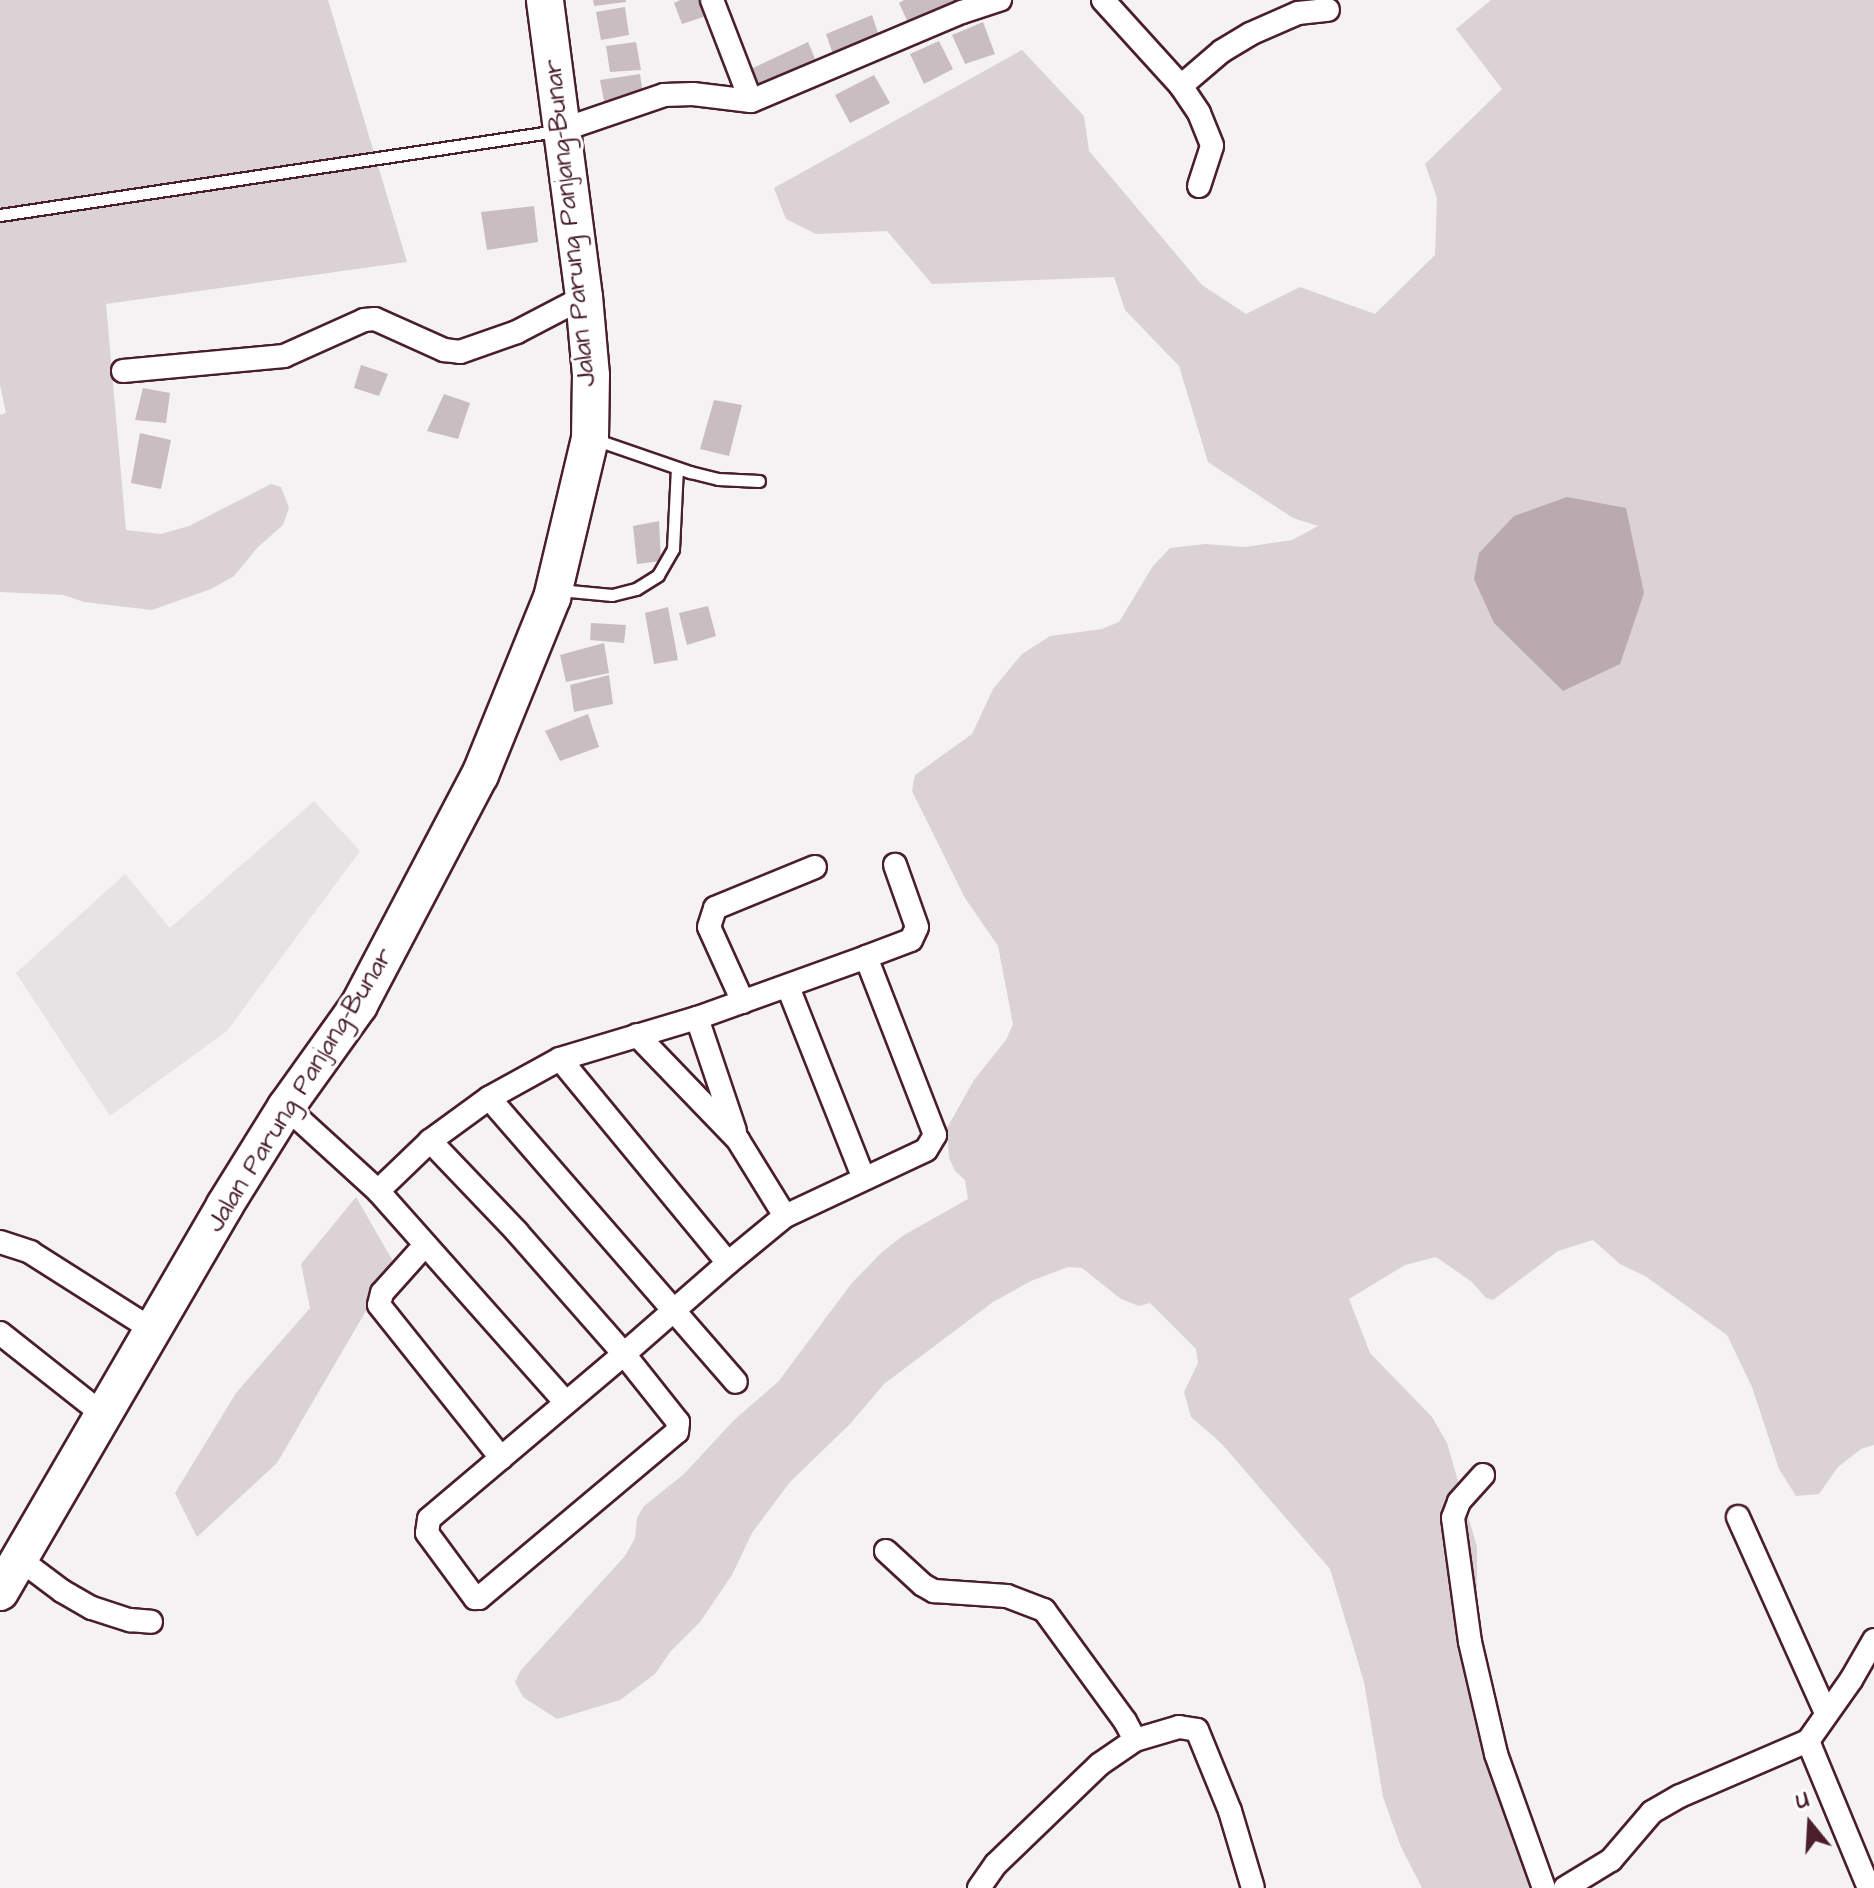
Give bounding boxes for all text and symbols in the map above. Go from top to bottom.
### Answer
street label: Jalan Parung Panjang–Bunar [537,58,603,388]
street label: Jalan Parung Panjang–Bunar [200,942,400,1238]
north arrow [1770,1784,1850,1864]
text: U [1792,1784,1813,1817]

